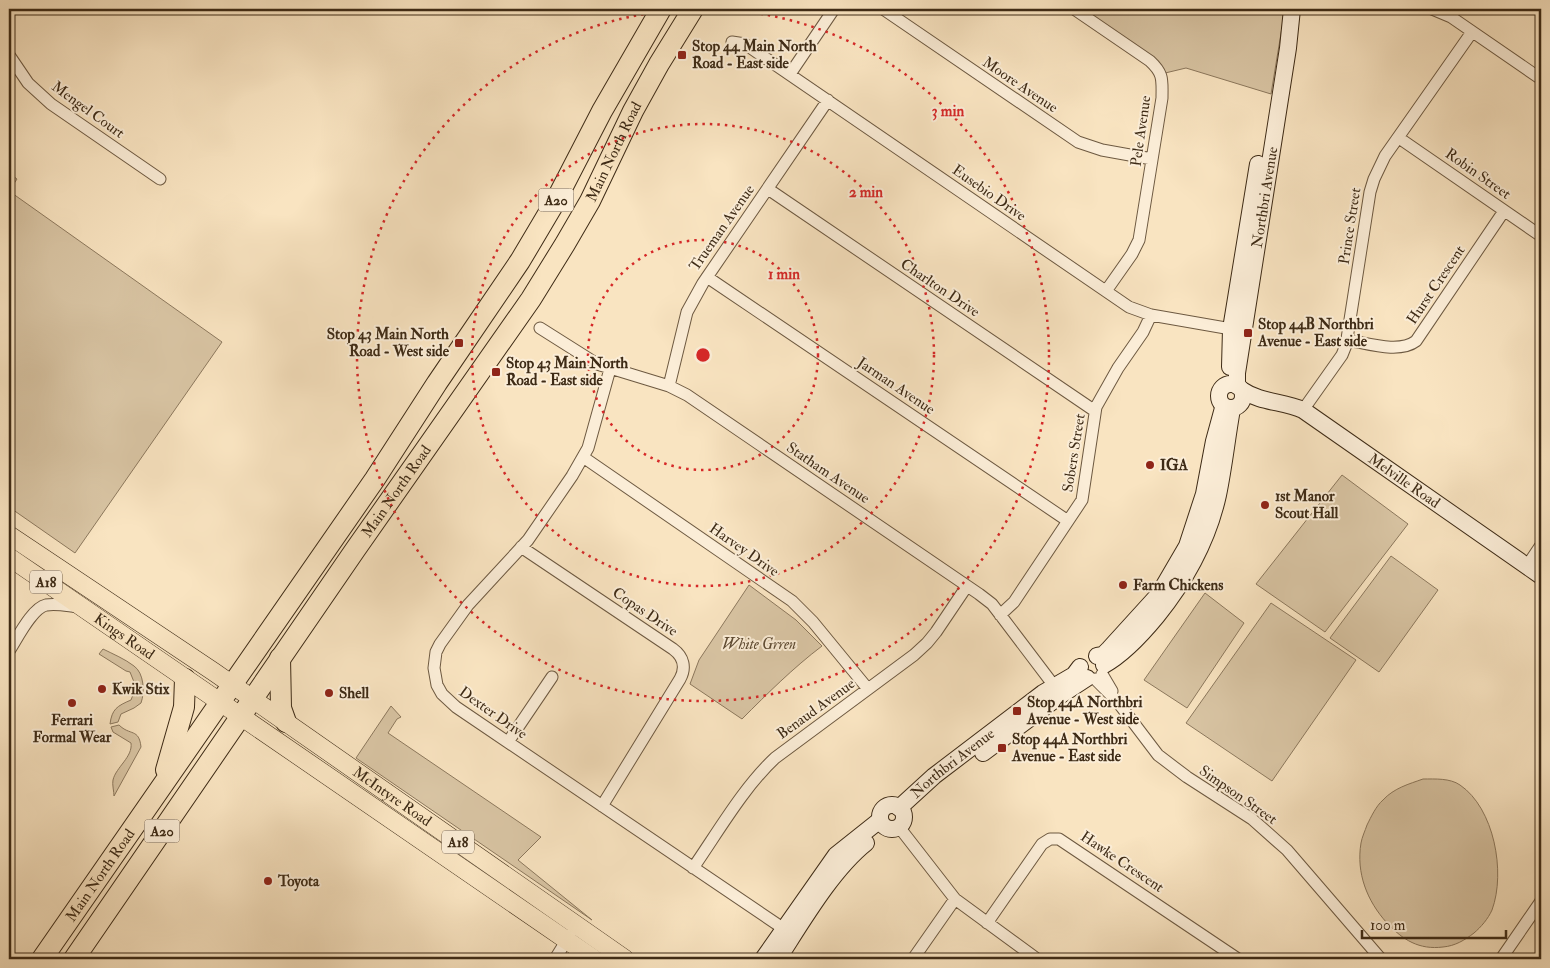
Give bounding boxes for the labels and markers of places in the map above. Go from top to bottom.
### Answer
place label: Stop 44 Main North Road - East side [692,37,817,73]
marker: Stop 44 Main North Road - East side [676,49,688,61]
place label: Stop 44B Northbri Avenue - East side [1257,315,1374,351]
place label: Stop 43 Main North Road - West side [327,325,450,361]
marker: Stop 44B Northbri Avenue - East side [1242,327,1254,339]
marker: Stop 43 Main North Road - West side [453,337,465,349]
centre of rings [694,346,712,364]
place label: Stop 43 Main North Road - East side [506,354,628,390]
marker: Stop 43 Main North Road - East side [490,366,502,378]
place label: IGA [1160,456,1189,475]
marker: IGA [1144,459,1156,471]
place label: 1st Manor Scout Hall [1275,487,1339,523]
marker: 1st Manor Scout Hall [1259,499,1271,511]
place label: Farm Chickens [1133,576,1223,595]
marker: Farm Chickens [1117,579,1129,591]
place label: Kwik Stix [112,680,170,699]
marker: Kwik Stix [96,683,108,695]
place label: Shell [339,684,369,703]
marker: Shell [323,687,335,699]
place label: Stop 44A Northbri Avenue - West side [1026,693,1142,729]
marker: Ferrari Formal Wear [66,697,78,709]
marker: Stop 44A Northbri Avenue - West side [1011,705,1023,717]
place label: Ferrari Formal Wear [33,711,112,747]
place label: Stop 44A Northbri Avenue - East side [1011,730,1127,766]
marker: Stop 44A Northbri Avenue - East side [996,742,1008,754]
place label: Toyota [277,872,320,892]
marker: Toyota [262,875,274,887]

